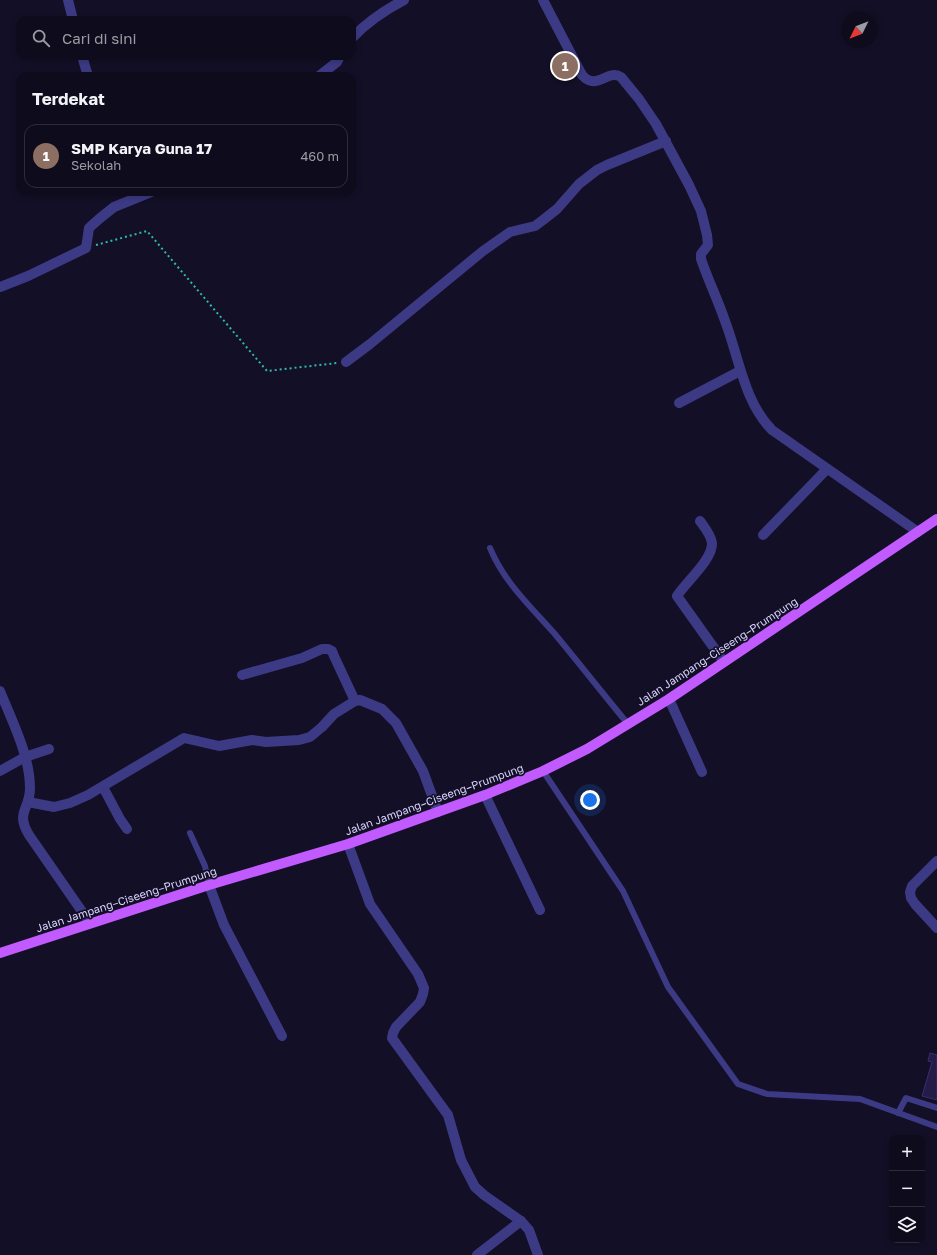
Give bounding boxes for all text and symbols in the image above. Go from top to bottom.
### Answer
north arrow [841,12,877,48]
search box [16,16,356,60]
icon: search [30,27,52,49]
text: Cari di sini [62,29,137,47]
pin: 1 [552,51,578,81]
text: Terdekat [32,88,105,109]
text: SMP Karya Guna 17 [71,139,212,157]
text: 1 [43,148,49,164]
text: 460 m [300,148,339,164]
text: Sekolah [71,157,121,173]
street label: Jalan Jampang–Ciseeng–Prumpung [634,594,800,708]
street label: Jalan Jampang–Ciseeng–Prumpung [343,761,525,837]
your location [580,790,600,810]
street label: Jalan Jampang–Ciseeng–Prumpung [34,864,218,934]
map controls [889,1135,925,1243]
button: + [889,1135,925,1171]
button: − [889,1171,925,1207]
button: layers [889,1207,925,1243]

